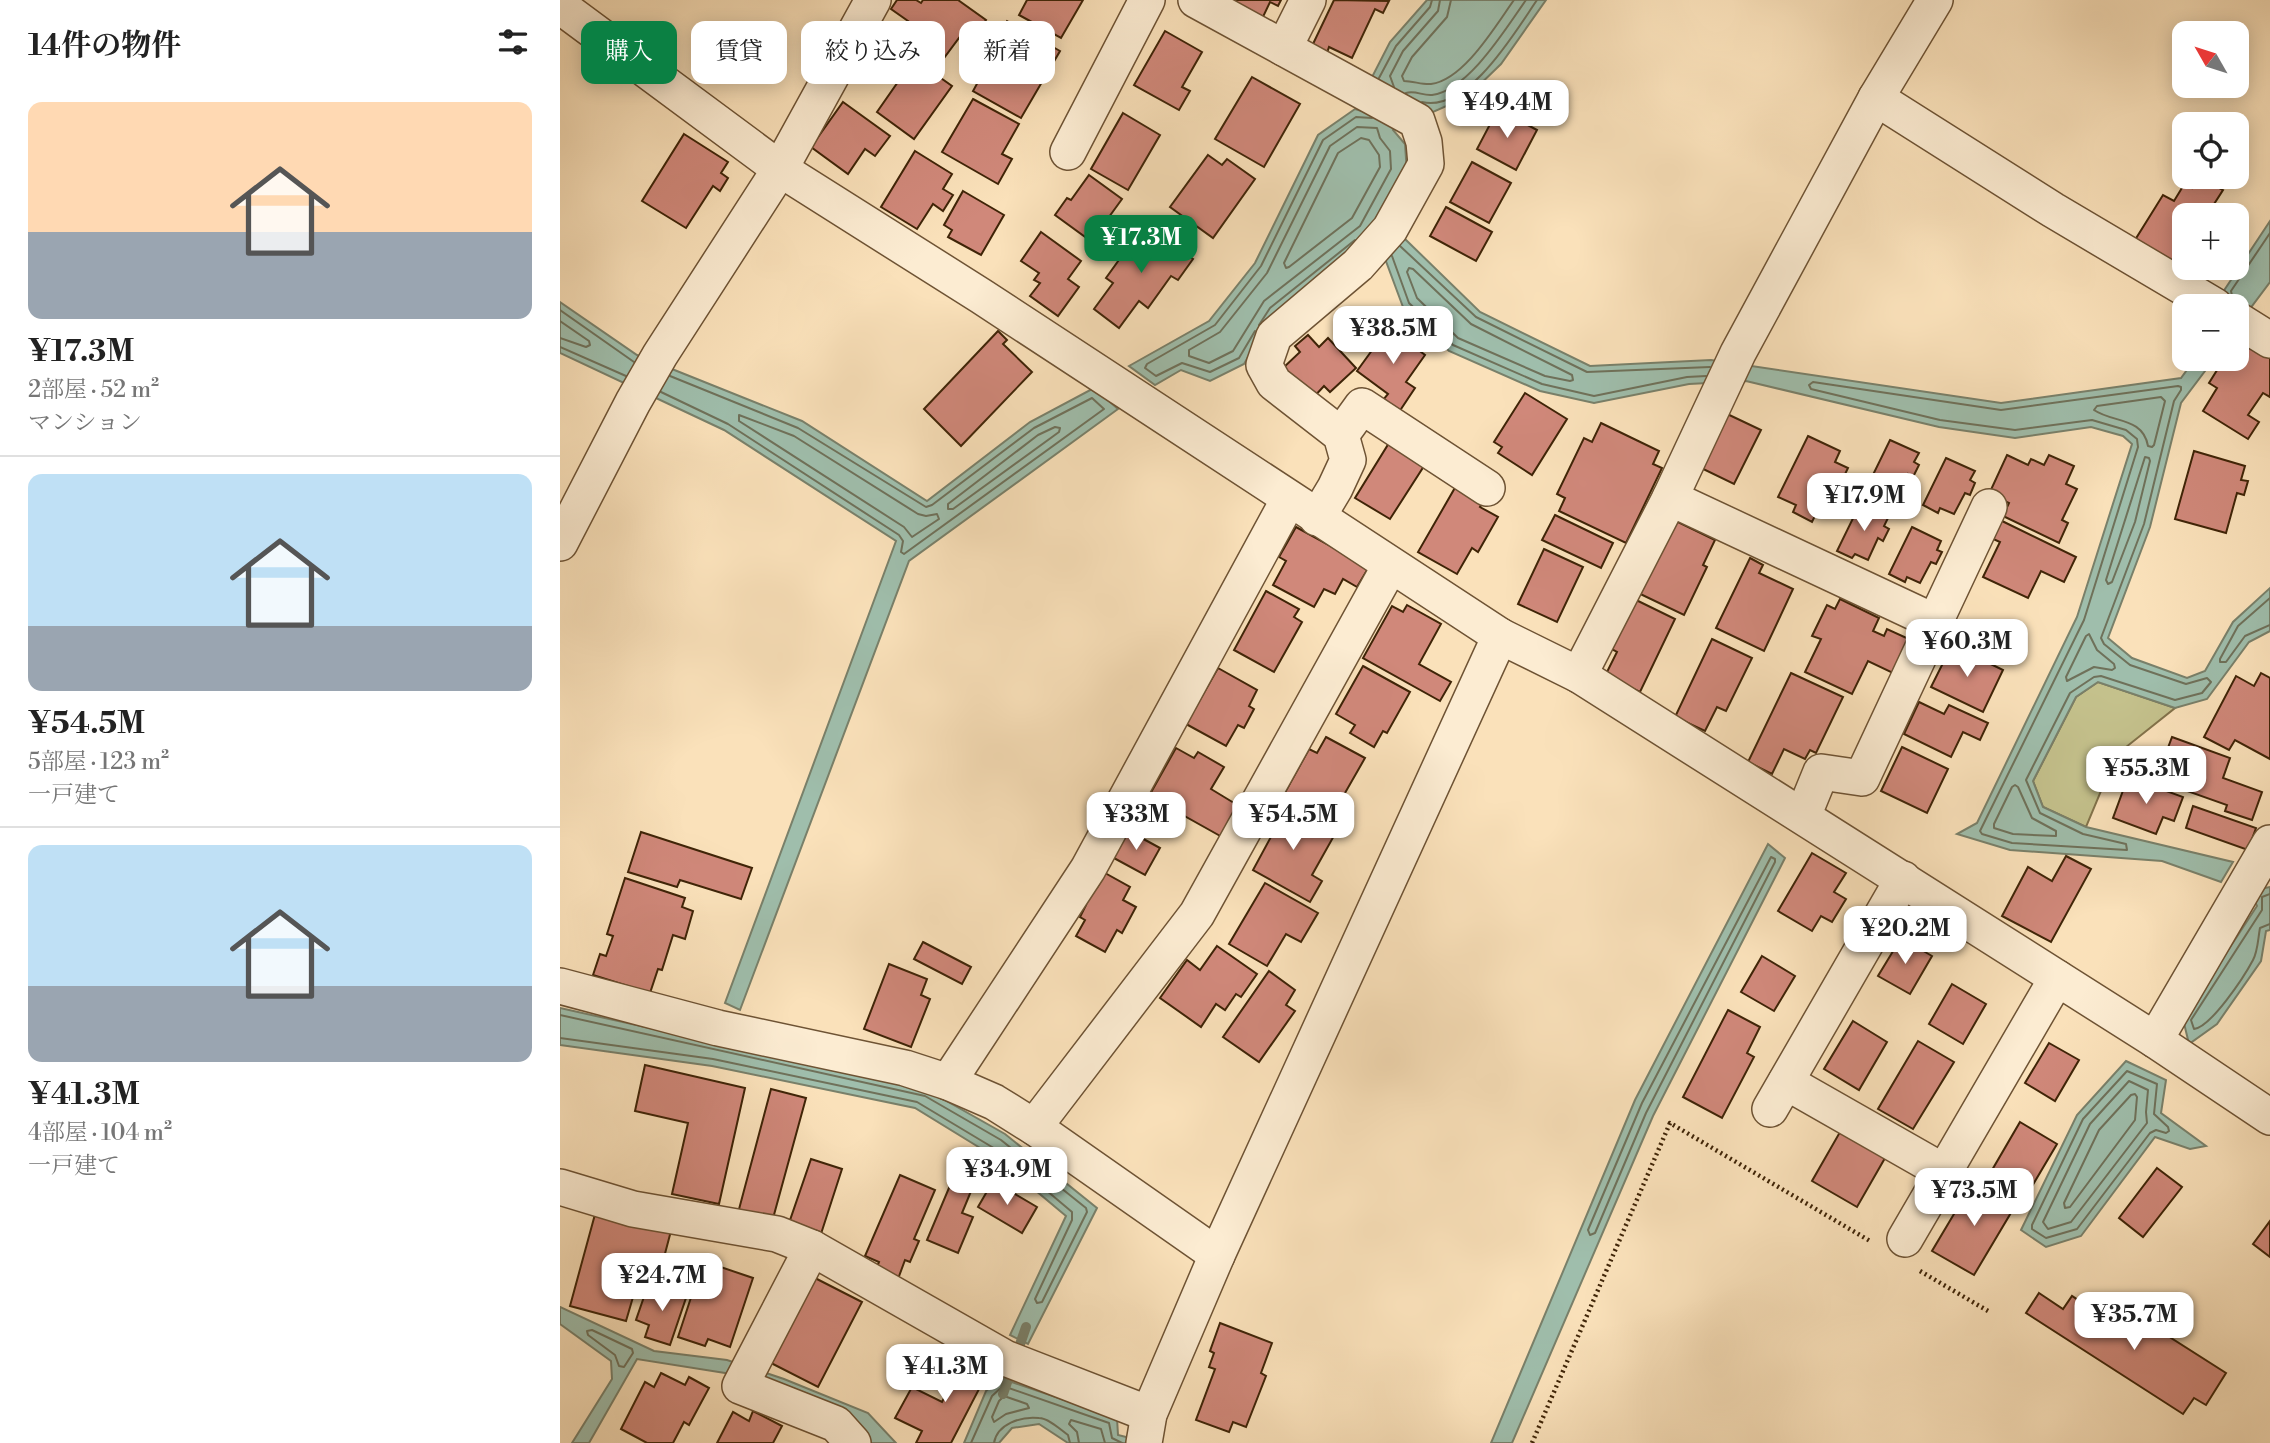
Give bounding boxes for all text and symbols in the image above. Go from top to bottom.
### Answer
chip: 購入 [581,21,677,84]
chip: 賃貸 [691,21,787,84]
chip: 絞り込み [801,21,945,84]
chip: 新着 [959,21,1055,84]
north arrow [2172,21,2249,98]
map controls [2172,21,2249,371]
icon: filters [494,23,532,61]
text: 14件の物件 [28,27,181,65]
pin: ¥49.4M [1450,80,1564,140]
text: ¥49.4M [1462,89,1552,117]
button: locate [2172,112,2249,189]
icon: home [217,148,343,274]
button: + [2172,203,2249,280]
pin: ¥17.3M [1084,216,1198,275]
text: ¥17.3M [1100,224,1182,252]
button: − [2172,294,2249,371]
pin: ¥38.5M [1336,306,1450,366]
text: ¥38.5M [1349,315,1437,343]
text: ¥17.3M [28,333,134,371]
text: 2部屋 · 52 m² [28,376,159,404]
text: マンション [28,409,142,437]
pin: ¥17.9M [1807,474,1921,533]
text: ¥17.9M [1823,482,1905,510]
icon: home [217,520,343,646]
pin: ¥60.3M [1910,620,2024,679]
text: ¥60.3M [1922,628,2012,656]
text: ¥54.5M [28,705,145,743]
pin: ¥55.3M [2089,746,2203,806]
text: 5部屋 · 123 m² [28,748,169,776]
text: ¥55.3M [2102,755,2190,783]
text: 一戸建て [28,781,120,809]
pin: ¥33M [1095,792,1177,852]
pin: ¥54.5M [1236,792,1350,852]
text: ¥33M [1103,801,1169,829]
text: ¥54.5M [1248,801,1338,829]
icon: home [217,891,343,1017]
pin: ¥20.2M [1848,906,1962,966]
text: ¥20.2M [1860,915,1950,943]
text: ¥41.3M [28,1076,139,1114]
text: 4部屋 · 104 m² [28,1119,172,1147]
pin: ¥34.9M [950,1148,1064,1207]
text: 一戸建て [28,1152,120,1180]
text: ¥34.9M [962,1156,1052,1184]
pin: ¥73.5M [1917,1168,2031,1228]
text: ¥73.5M [1931,1177,2017,1205]
pin: ¥24.7M [605,1254,719,1313]
text: ¥24.7M [618,1262,706,1290]
pin: ¥35.7M [2077,1292,2191,1352]
text: ¥35.7M [2091,1301,2177,1329]
pin: ¥41.3M [888,1344,1002,1404]
text: ¥41.3M [902,1353,988,1381]

